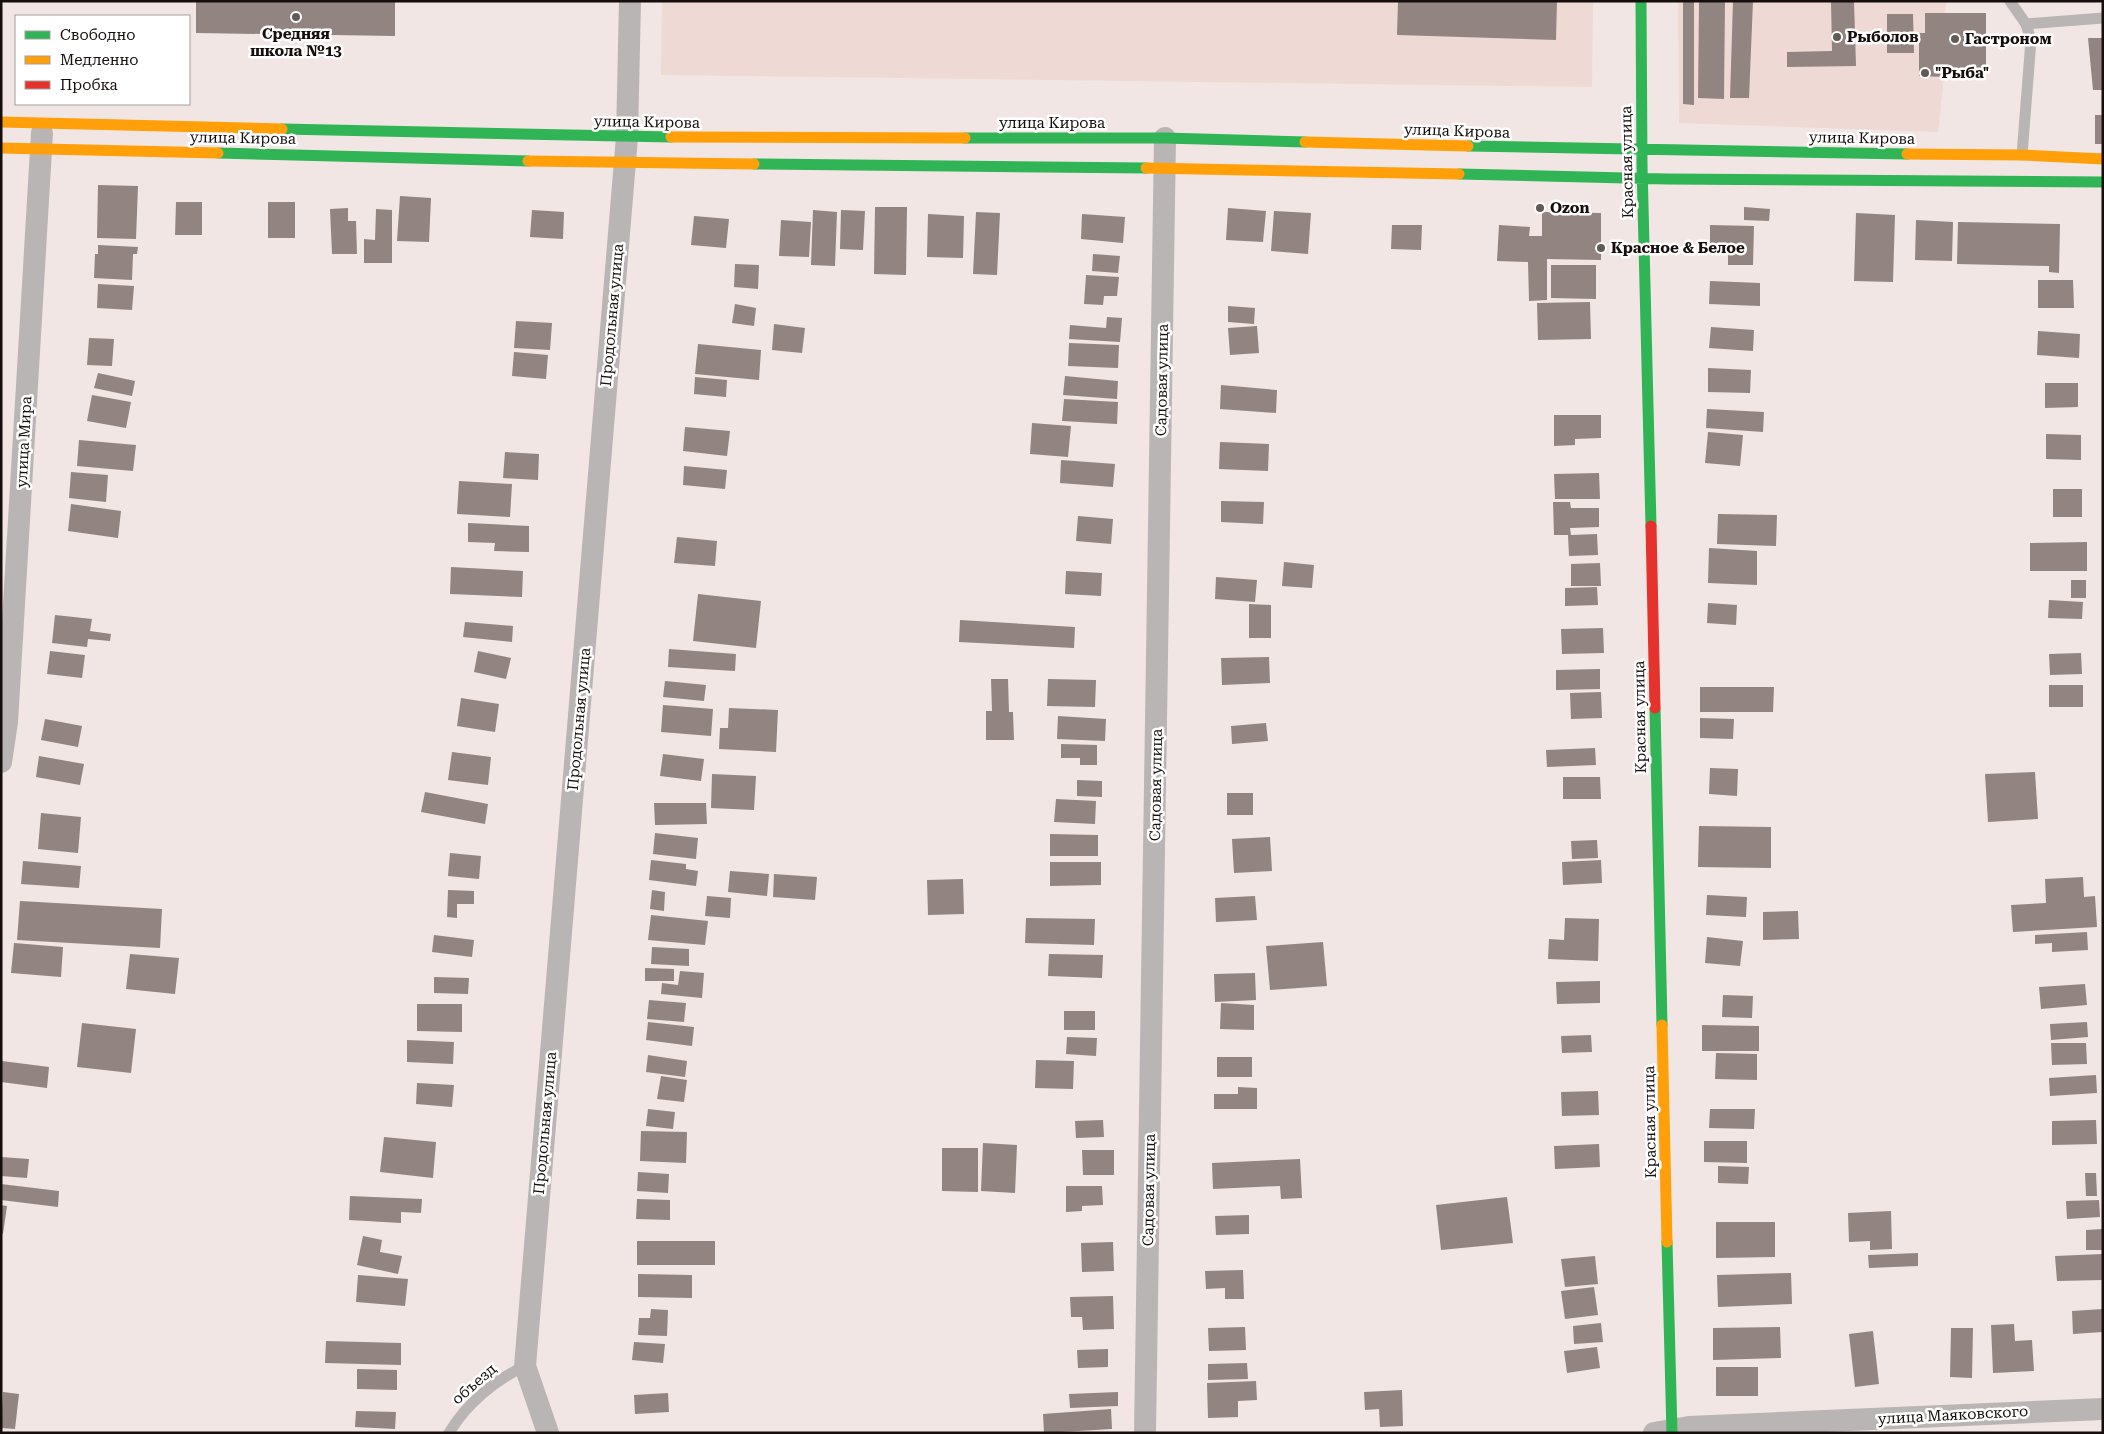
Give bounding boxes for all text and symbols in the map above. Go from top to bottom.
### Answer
marker: Средняя школа №13 [290,11,302,23]
legend [15,15,190,105]
place label: Средняя школа №13 [250,25,342,60]
text: Свободно [60,26,135,44]
place label: Рыболов [1847,28,1919,46]
place label: Гастроном [1965,30,2052,48]
marker: Рыболов [1831,31,1843,43]
marker: Гастроном [1949,33,1961,45]
text: Медленно [60,51,139,69]
place label: "Рыба" [1935,64,1989,82]
marker: "Рыба" [1919,67,1931,79]
text: Пробка [60,76,118,94]
street label: Красная улица [1617,105,1637,219]
street label: улица Кирова [594,112,700,132]
street label: улица Кирова [999,114,1105,132]
street label: улица Кирова [1404,120,1510,142]
street label: улица Кирова [190,128,296,148]
street label: улица Кирова [1809,128,1915,148]
place label: Ozon [1550,199,1590,217]
marker: Ozon [1534,202,1546,214]
place label: Красное & Белое [1611,239,1745,257]
marker: Красное & Белое [1595,242,1607,254]
street label: Продольная улица [597,243,627,387]
street label: Садовая улица [1152,324,1172,436]
street label: улица Мира [13,396,35,488]
street label: Продольная улица [564,647,594,791]
street label: Красная улица [1630,660,1650,774]
street label: Садовая улица [1146,729,1166,841]
street label: Продольная улица [530,1051,560,1195]
street label: Красная улица [1640,1065,1660,1179]
street label: Садовая улица [1139,1134,1159,1246]
street label: объезд [448,1359,500,1408]
street label: улица Маяковского [1877,1402,2029,1428]

